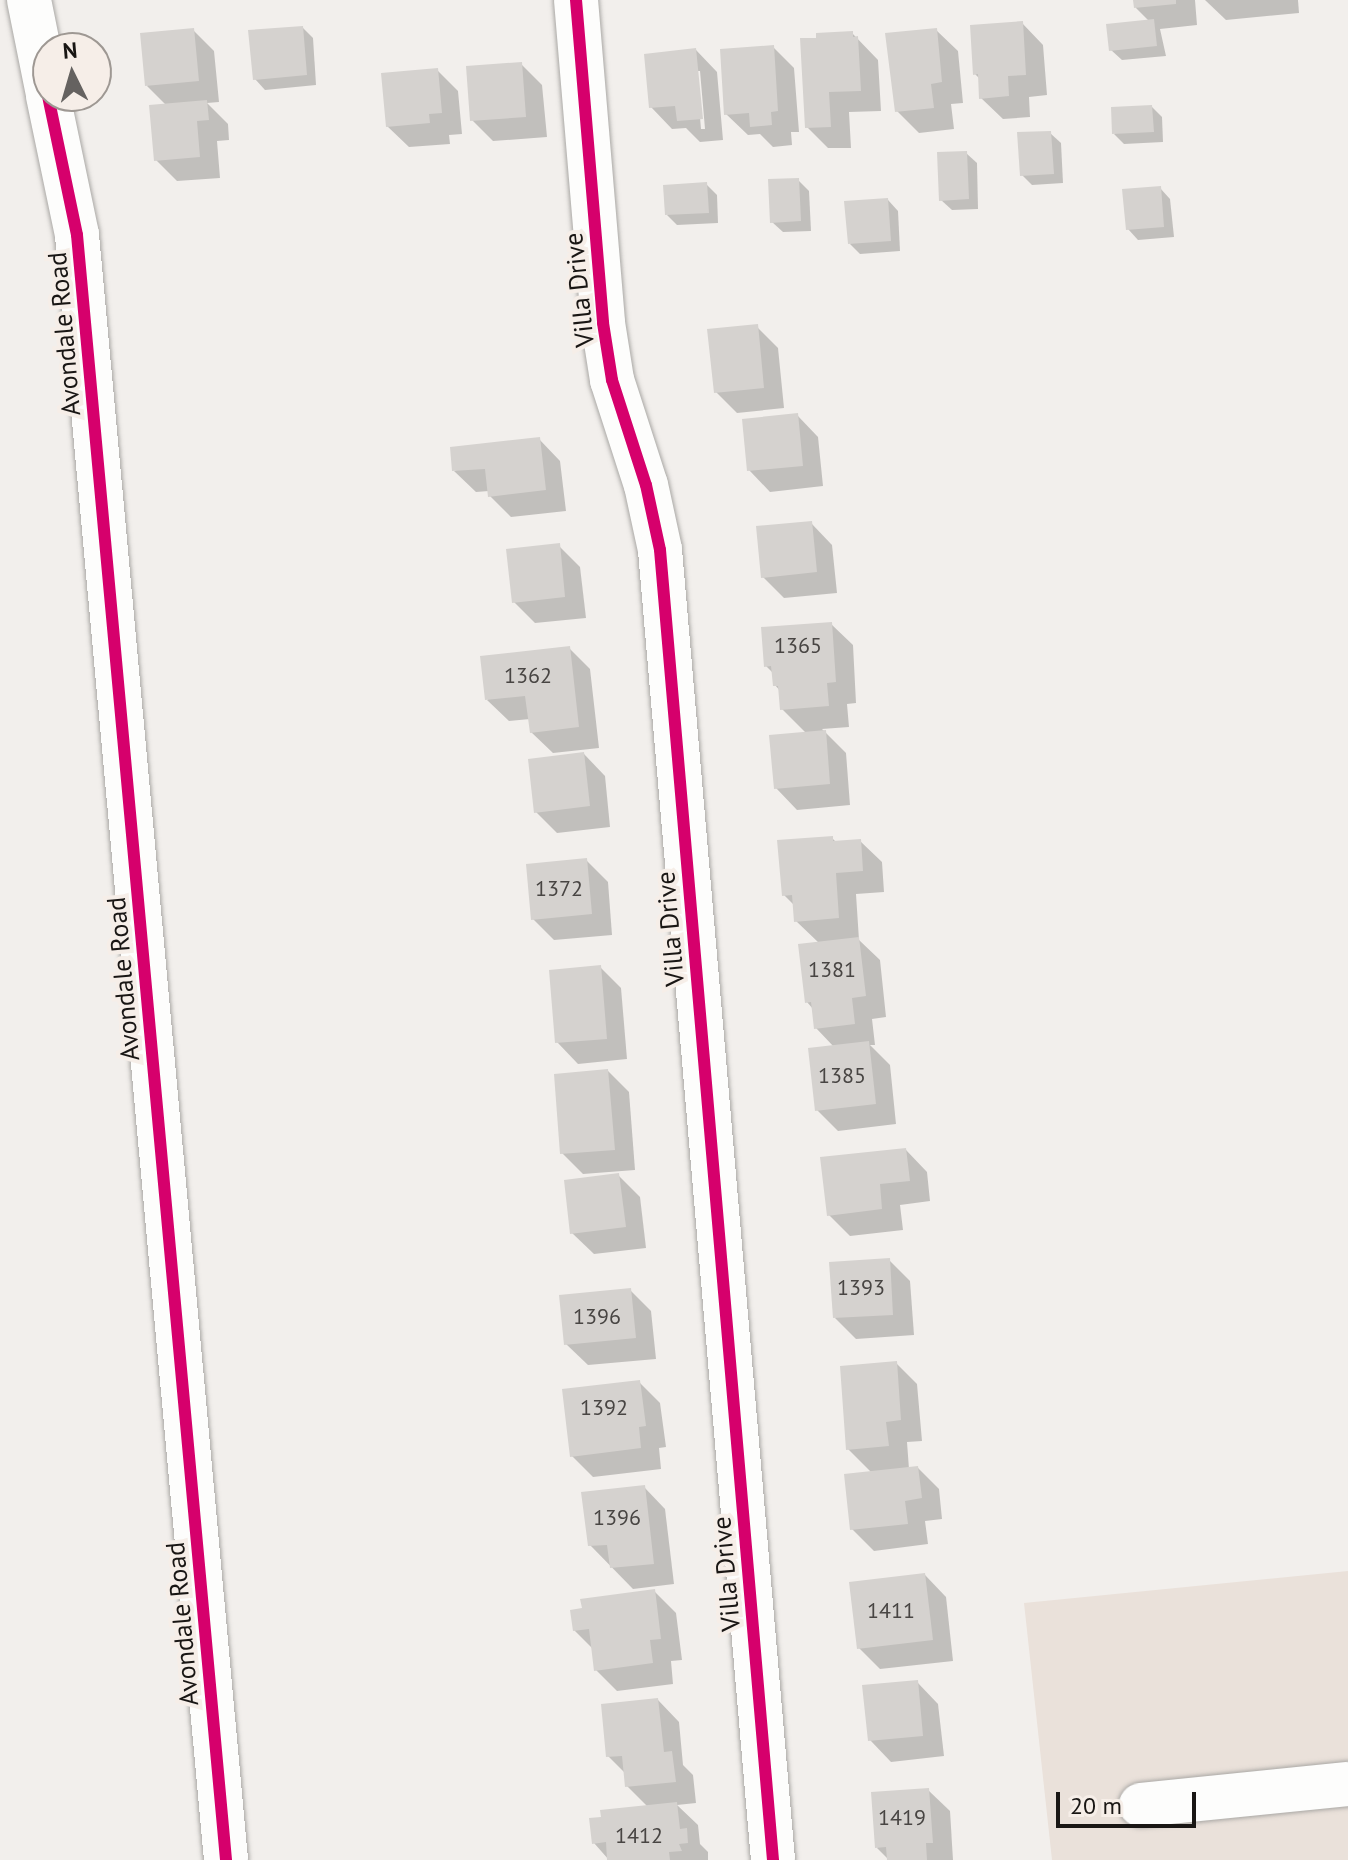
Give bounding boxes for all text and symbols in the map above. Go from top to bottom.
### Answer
north arrow [32,32,112,112]
text: N [62,36,79,65]
street label: Villa Drive [557,231,601,349]
street label: Avondale Road [41,251,87,417]
house number: 1365 [774,633,822,659]
house number: 1362 [504,663,552,689]
street label: Villa Drive [649,870,691,988]
house number: 1372 [535,876,583,902]
street label: Avondale Road [100,896,146,1062]
house number: 1381 [808,957,856,983]
house number: 1385 [818,1063,866,1089]
house number: 1393 [837,1275,885,1301]
house number: 1396 [573,1304,621,1330]
house number: 1392 [580,1395,628,1421]
house number: 1396 [593,1505,641,1531]
street label: Villa Drive [705,1515,747,1633]
street label: Avondale Road [159,1541,205,1707]
house number: 1411 [867,1598,915,1624]
scale bar [1060,1776,1200,1826]
text: 20 m [1070,1790,1122,1821]
house number: 1419 [878,1805,926,1831]
house number: 1412 [615,1823,663,1849]

